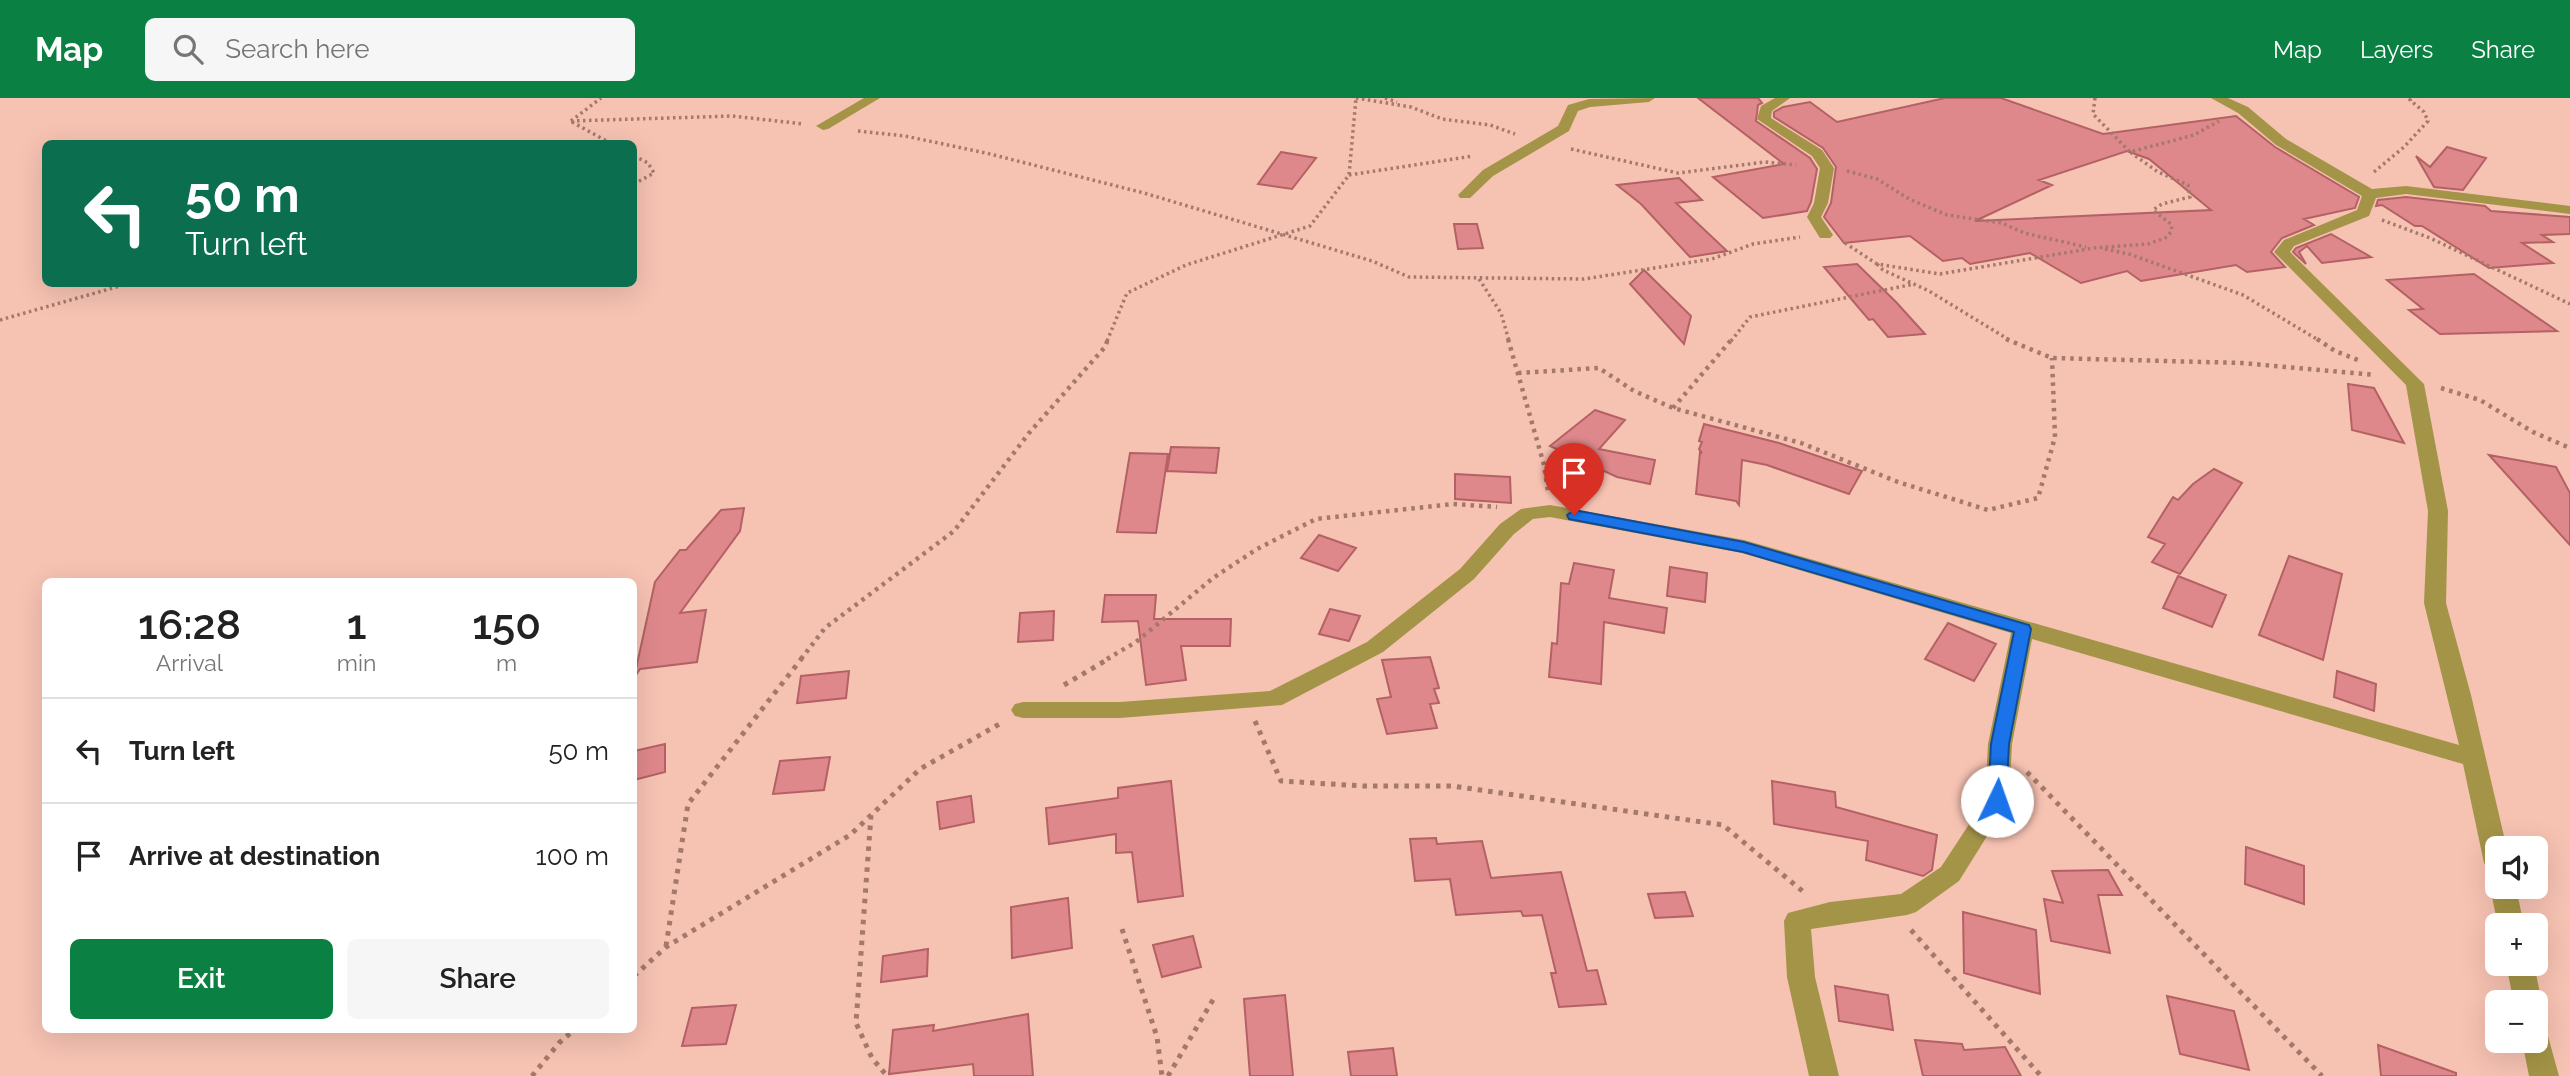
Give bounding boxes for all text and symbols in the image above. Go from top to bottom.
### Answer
search box [145,18,635,81]
text: Map [35,30,103,69]
icon: search [169,30,207,68]
text: Search here [225,34,370,64]
text: Map [2273,35,2322,64]
text: Layers [2360,35,2433,64]
text: Share [2471,35,2535,64]
text: 50 m [185,166,300,223]
icon: left [70,168,161,259]
text: Turn left [185,225,307,262]
pin [1544,443,1604,515]
icon: arrive [1555,454,1593,492]
text: 16:28 [138,600,241,649]
text: 1 [347,600,367,649]
text: 150 [472,600,541,649]
text: Arrival [156,649,223,676]
text: min [337,649,376,676]
text: m [496,649,517,676]
icon: left [70,732,108,770]
text: Turn left [129,736,235,766]
text: 50 m [548,736,609,766]
position arrow [1960,764,2034,838]
map controls [2485,836,2548,1053]
button: sound [2485,836,2548,899]
icon: arrive [70,837,108,875]
text: Arrive at destination [129,841,380,871]
text: 100 m [536,841,609,871]
button: + [2485,913,2548,976]
button: Exit [70,939,333,1019]
button: Share [347,939,609,1019]
button: − [2485,990,2548,1053]

